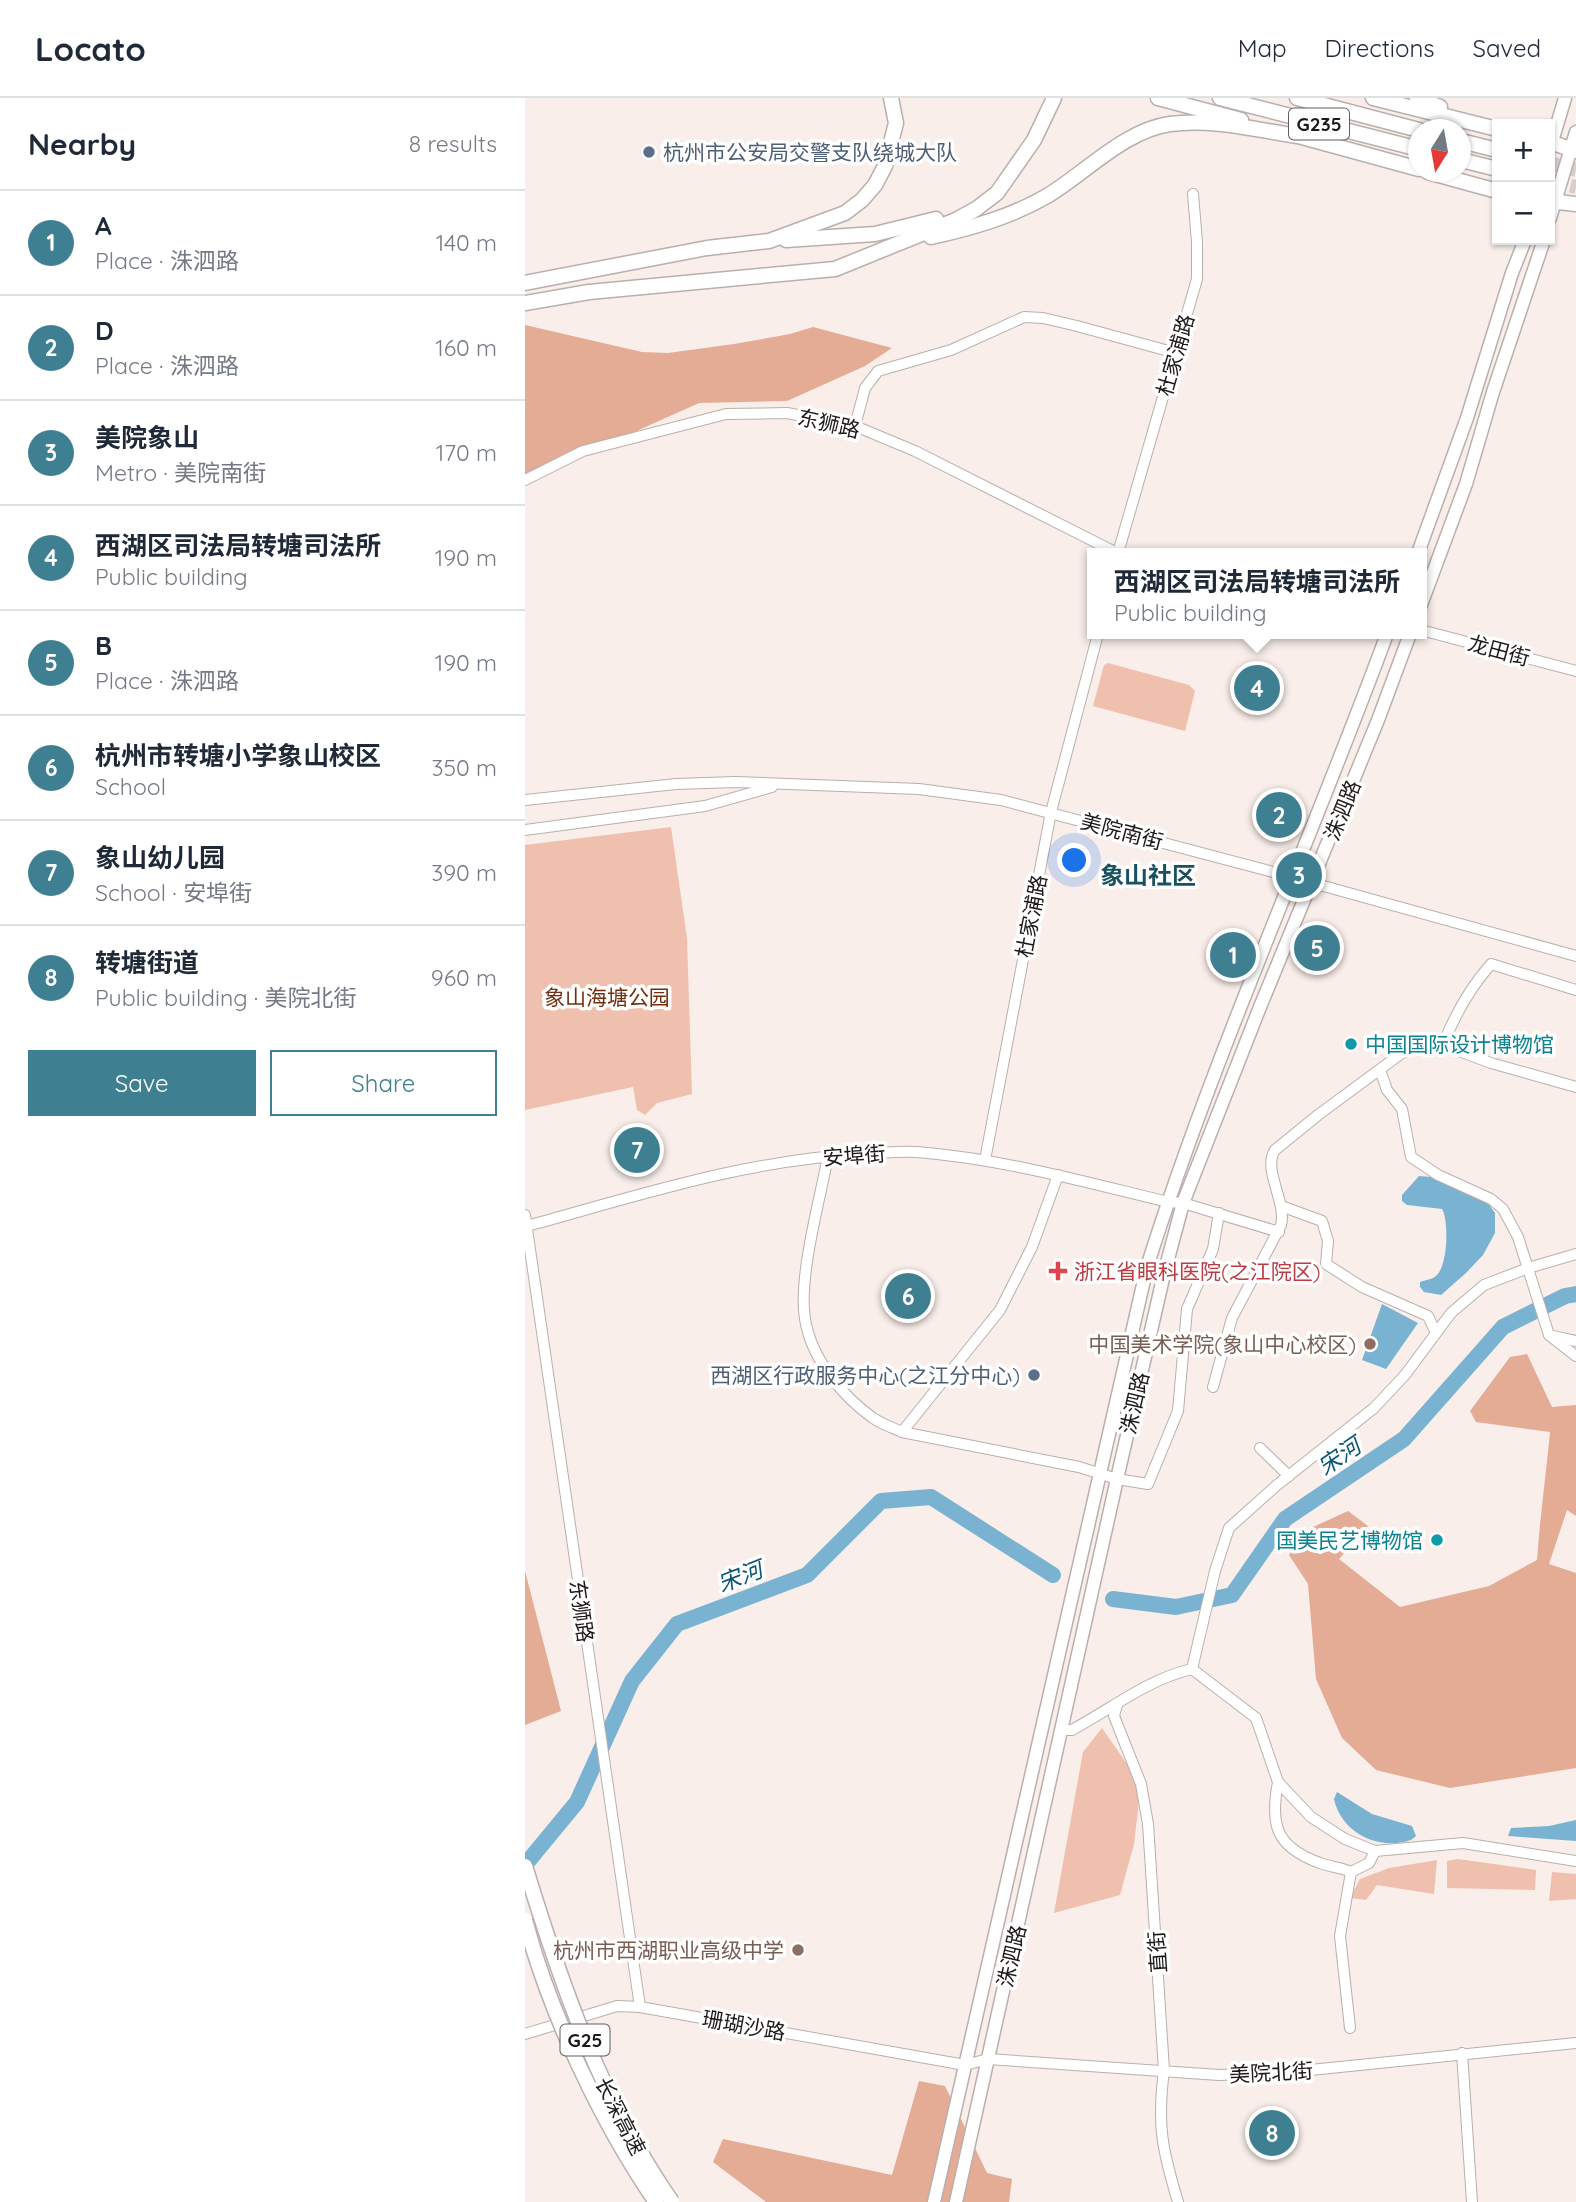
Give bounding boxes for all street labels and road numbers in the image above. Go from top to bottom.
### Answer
road number: G235 [1289,108,1349,140]
street label: 杜家浦路 [1151,311,1199,399]
street label: 东狮路 [795,403,863,443]
street label: 龙田街 [1465,629,1533,671]
street label: 洙泗路 [1318,776,1366,844]
street label: 美院南街 [1078,808,1166,854]
street label: 杜家浦路 [1010,872,1052,960]
street label: 安埠街 [822,1140,886,1170]
street label: 洙泗路 [1114,1369,1154,1437]
street label: 东狮路 [565,1578,599,1644]
street label: 洙泗路 [991,1922,1031,1990]
street label: 直街 [1143,1930,1171,1974]
street label: 珊瑚沙路 [700,2005,788,2045]
road number: G25 [561,2024,609,2056]
street label: 美院北街 [1228,2057,1314,2087]
street label: 长深高速 [590,2073,652,2159]

